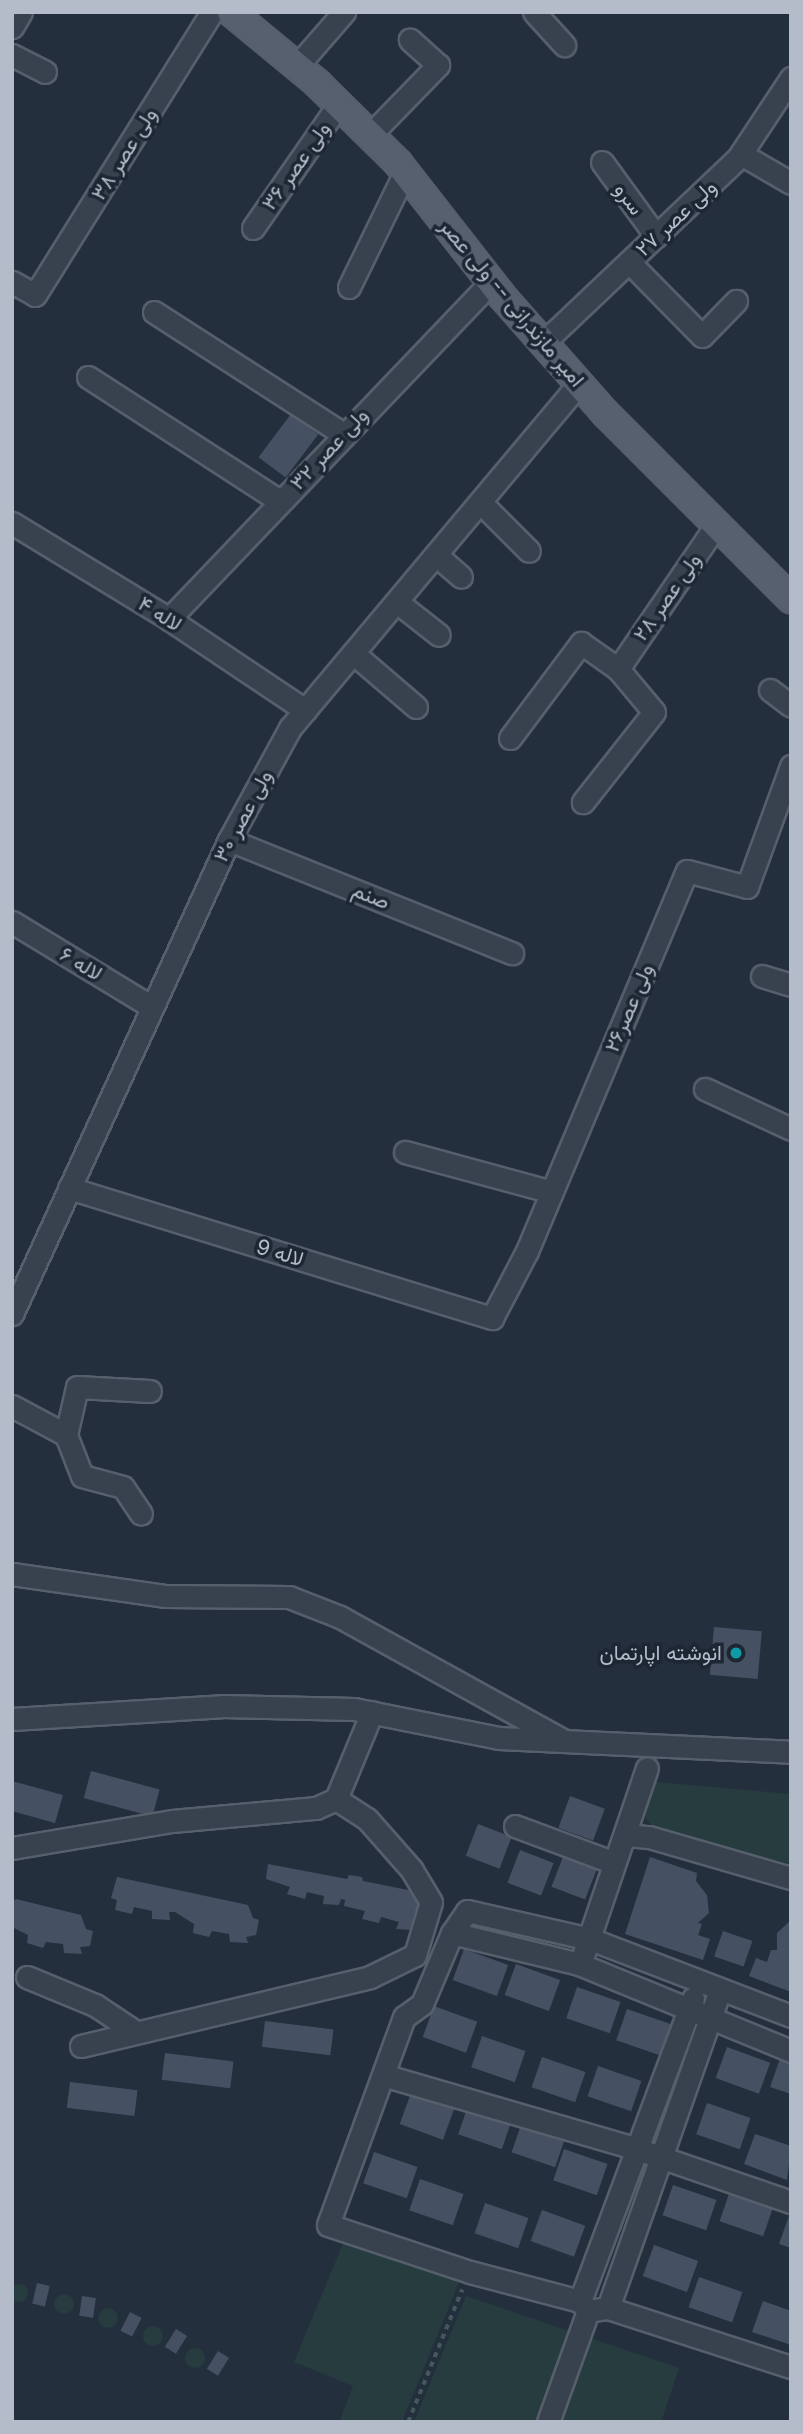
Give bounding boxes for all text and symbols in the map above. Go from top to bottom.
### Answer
street label: ولی عصر ۳۸ [86,103,162,205]
street label: ولی عصر ۳۶ [256,117,336,215]
street label: ولی عصر ۲۷ [630,174,722,262]
street label: سرو [609,178,649,220]
street label: امیر مازندرانی -- ولی عصر [434,214,590,392]
street label: ولی عصر ۳۲ [285,403,373,495]
street label: ولی عصر ۲۸ [628,548,706,646]
street label: لاله ۴ [133,591,187,637]
street label: ولی عصر ۳۰ [208,766,278,866]
street label: صنم [349,877,393,915]
street label: لاله ۶ [55,942,107,986]
street label: ولی عصر۲۶ [599,960,659,1056]
street label: لاله 9 [253,1234,307,1272]
place label: انوشته اپارتمان [600,1640,722,1666]
marker: انوشته اپارتمان [728,1645,744,1661]

